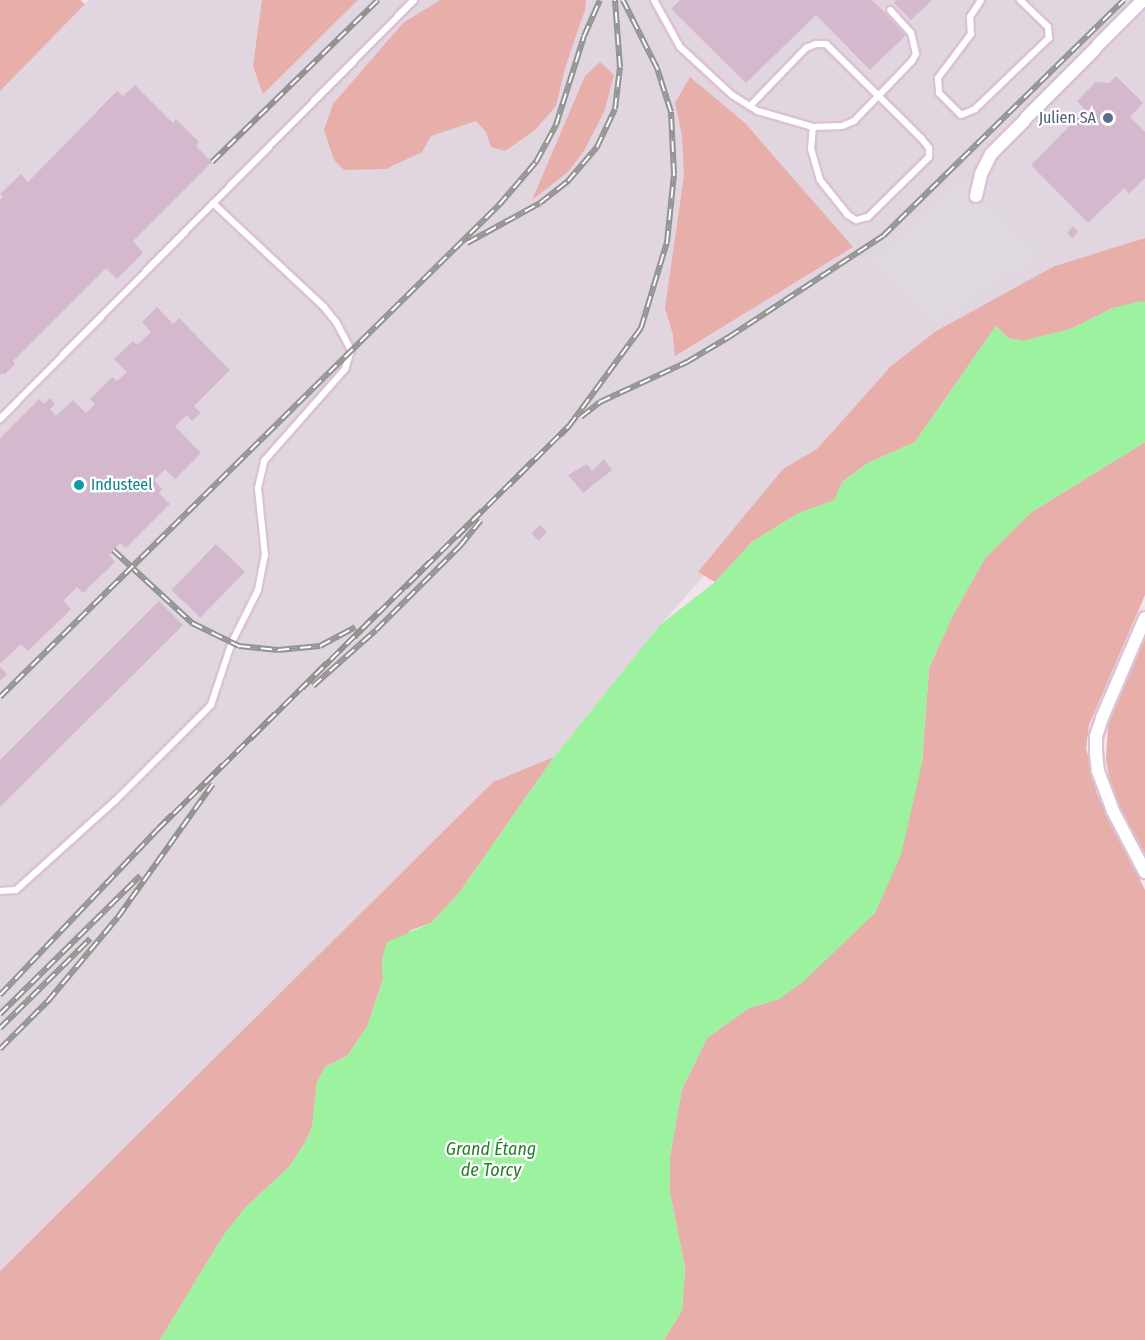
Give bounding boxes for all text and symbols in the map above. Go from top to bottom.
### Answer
place label: Julien SA [1039,108,1096,128]
marker: Julien SA [1101,111,1115,125]
place label: Industeel [91,475,152,495]
marker: Industeel [72,478,86,492]
water label: Grand Étang de Torcy [446,1139,536,1182]

